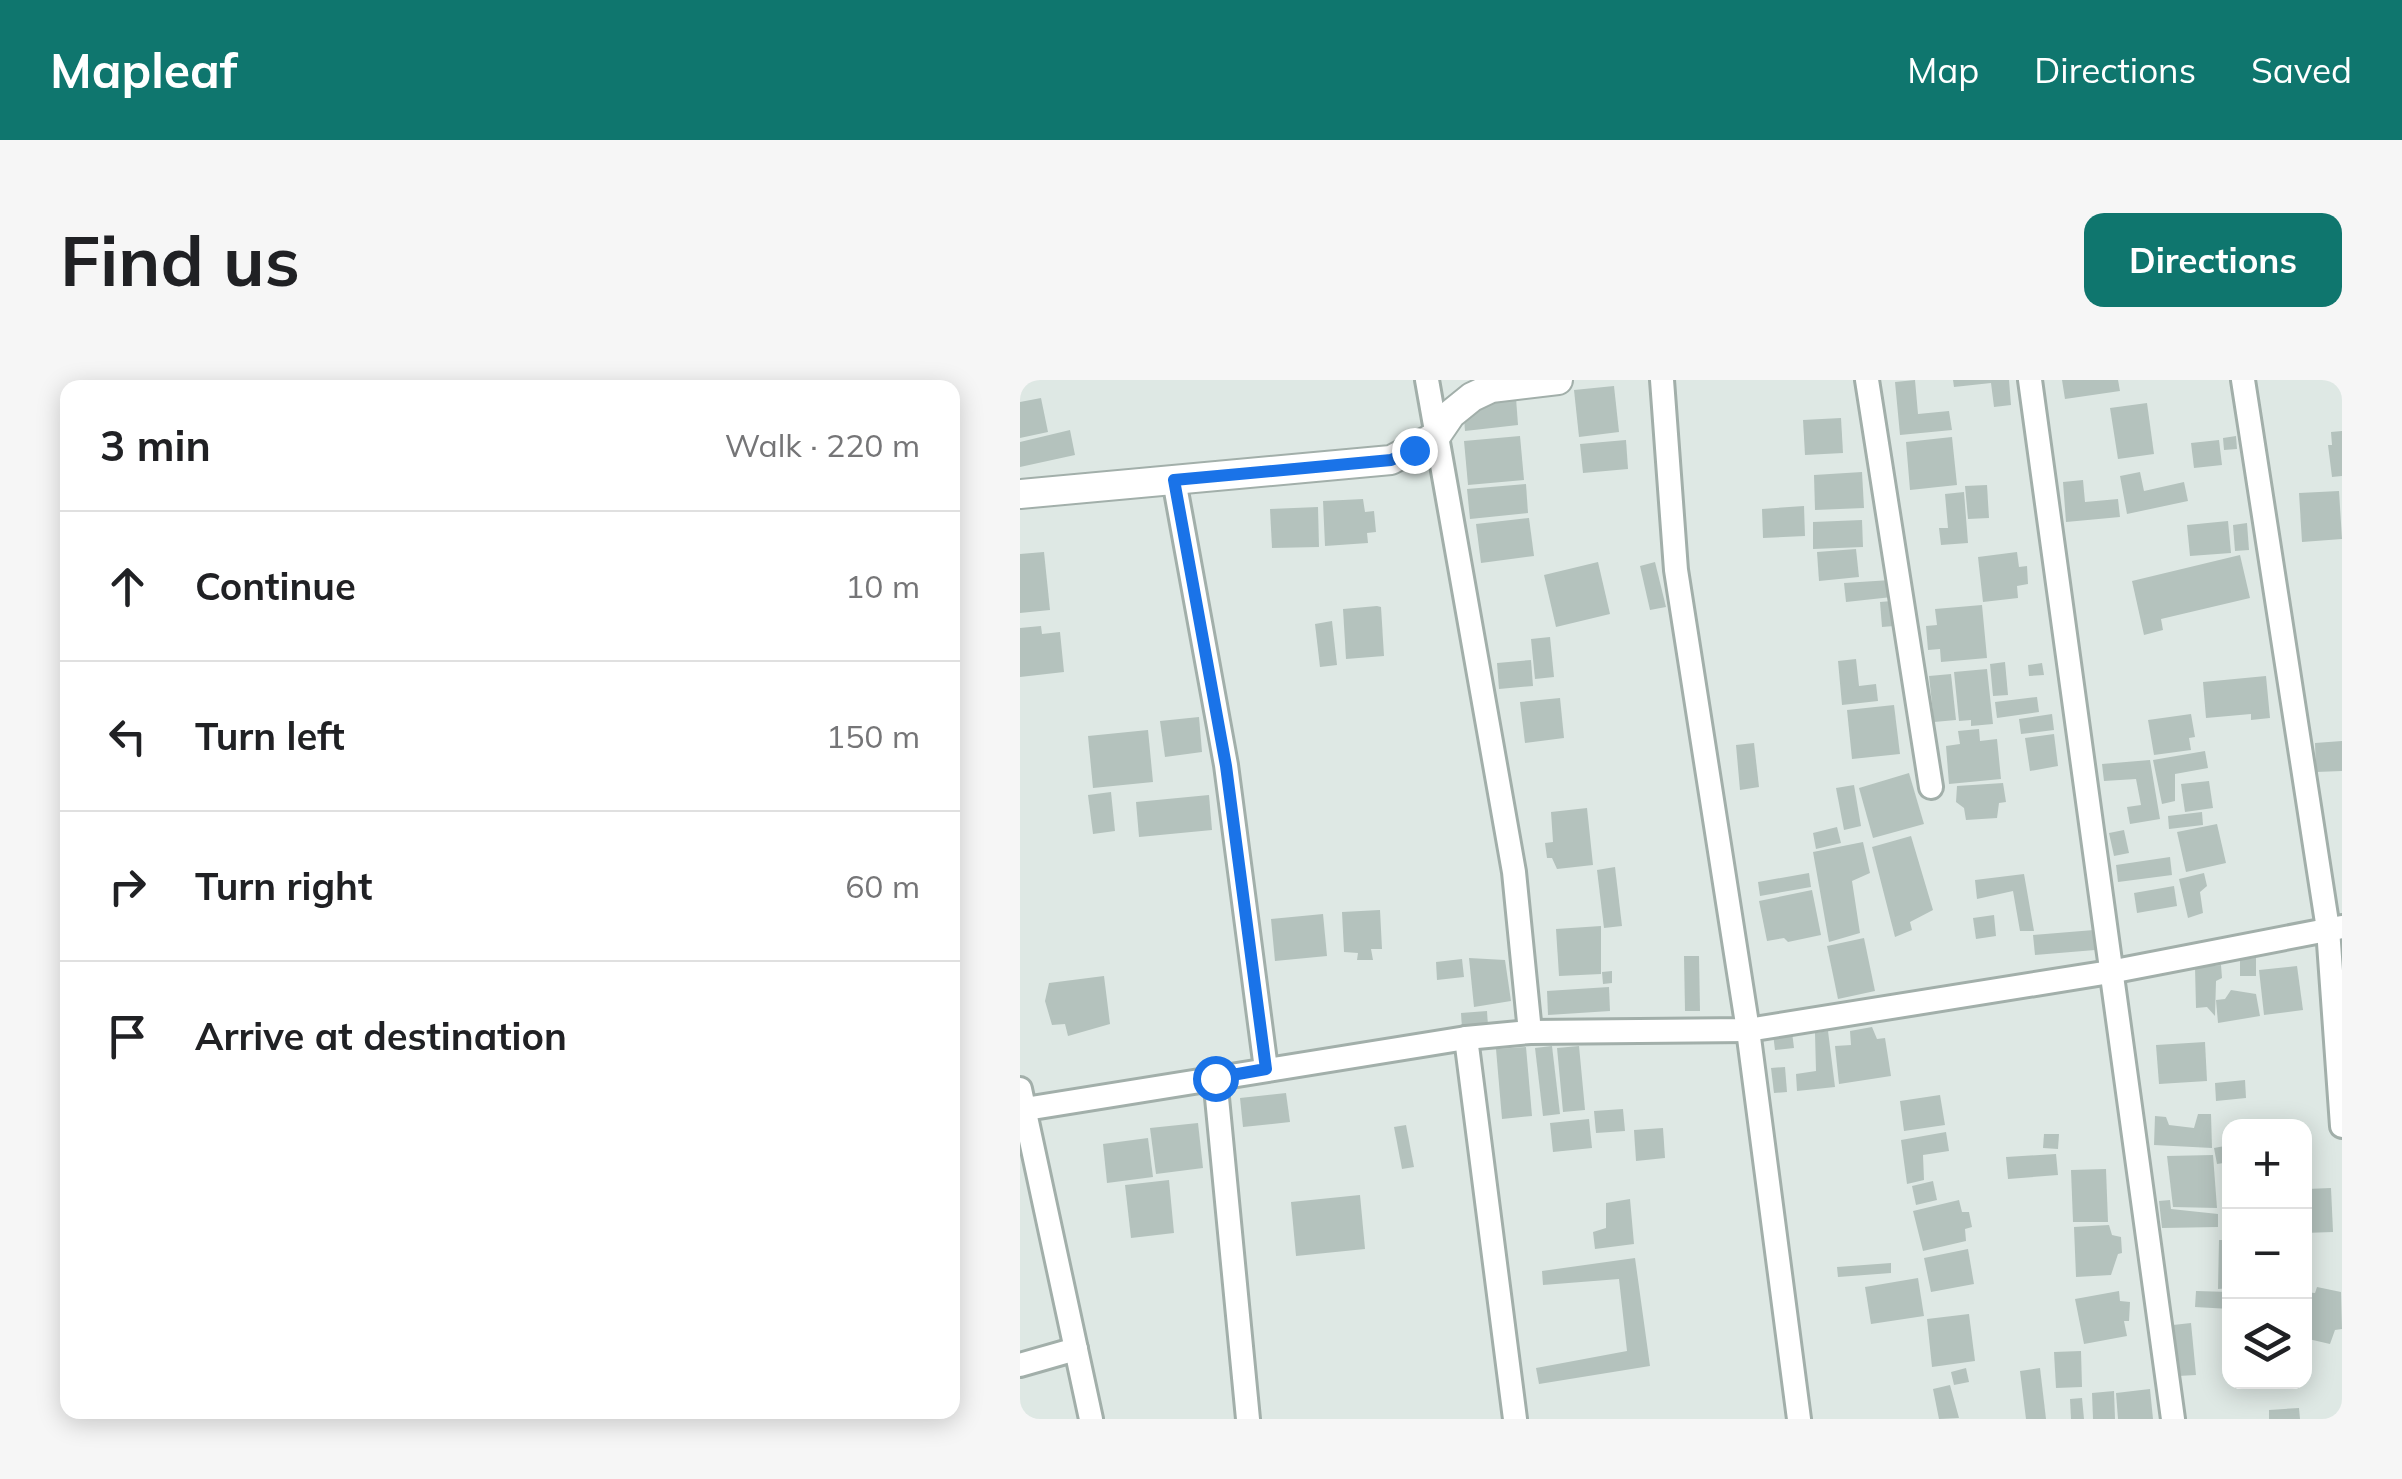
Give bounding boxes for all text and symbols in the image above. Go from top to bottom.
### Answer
text: Mapleaf [50,40,238,100]
text: Map [1907,48,1979,92]
text: Directions [2034,48,2196,92]
text: Saved [2251,48,2352,92]
button: Directions [2084,213,2342,307]
text: Find us [60,216,300,304]
text: 3 min [100,419,211,472]
text: Walk · 220 m [725,425,920,465]
route end [1392,428,1438,474]
icon: ahead [100,559,155,614]
text: Continue [195,562,356,610]
text: 10 m [845,566,920,606]
icon: left [100,709,155,764]
text: Turn left [195,712,345,760]
text: 150 m [826,716,920,756]
icon: right [100,859,155,914]
text: Turn right [195,862,372,910]
text: 60 m [845,866,920,906]
icon: arrive [100,1009,155,1064]
text: Arrive at destination [195,1012,567,1060]
route start [1193,1056,1239,1102]
map controls [2222,1119,2312,1389]
button: + [2222,1119,2312,1209]
button: − [2222,1209,2312,1299]
button: layers [2222,1299,2312,1389]

